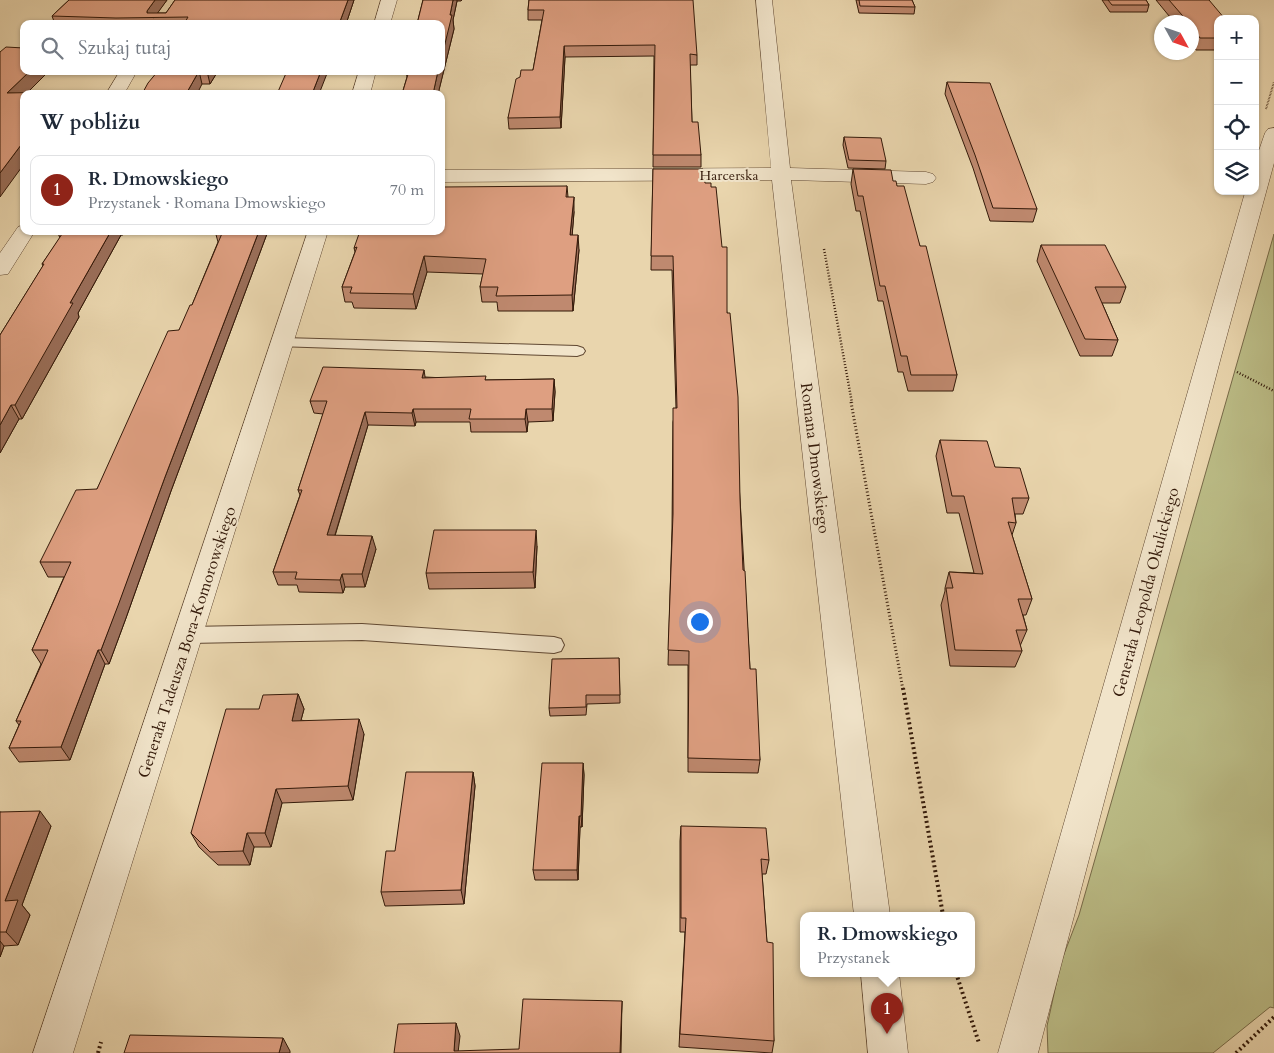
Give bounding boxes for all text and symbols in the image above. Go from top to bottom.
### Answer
north arrow [1154,15,1199,60]
map controls [1214,15,1259,195]
button: + [1214,15,1259,60]
search box [20,20,445,75]
icon: search [38,34,66,62]
text: Szukaj tutaj [78,35,171,61]
button: − [1214,60,1259,105]
button: locate [1214,105,1259,150]
text: W pobliżu [40,108,141,137]
button: layers [1214,150,1259,195]
text: R. Dmowskiego [88,166,229,192]
street label: Harcerska [700,166,758,185]
text: 1 [53,179,61,201]
text: 70 m [390,179,424,201]
text: Przystanek · Romana Dmowskiego [88,192,326,214]
street label: Romana Dmowskiego [795,381,835,535]
street label: Generała Leopolda Okulickiego [1107,485,1185,700]
street label: Generała Tadeusza Bora-Komorowskiego [133,503,241,781]
your location [687,609,713,635]
popup [800,912,975,977]
text: R. Dmowskiego [817,921,958,947]
text: Przystanek [817,947,890,969]
pin: 1 [871,993,903,1034]

